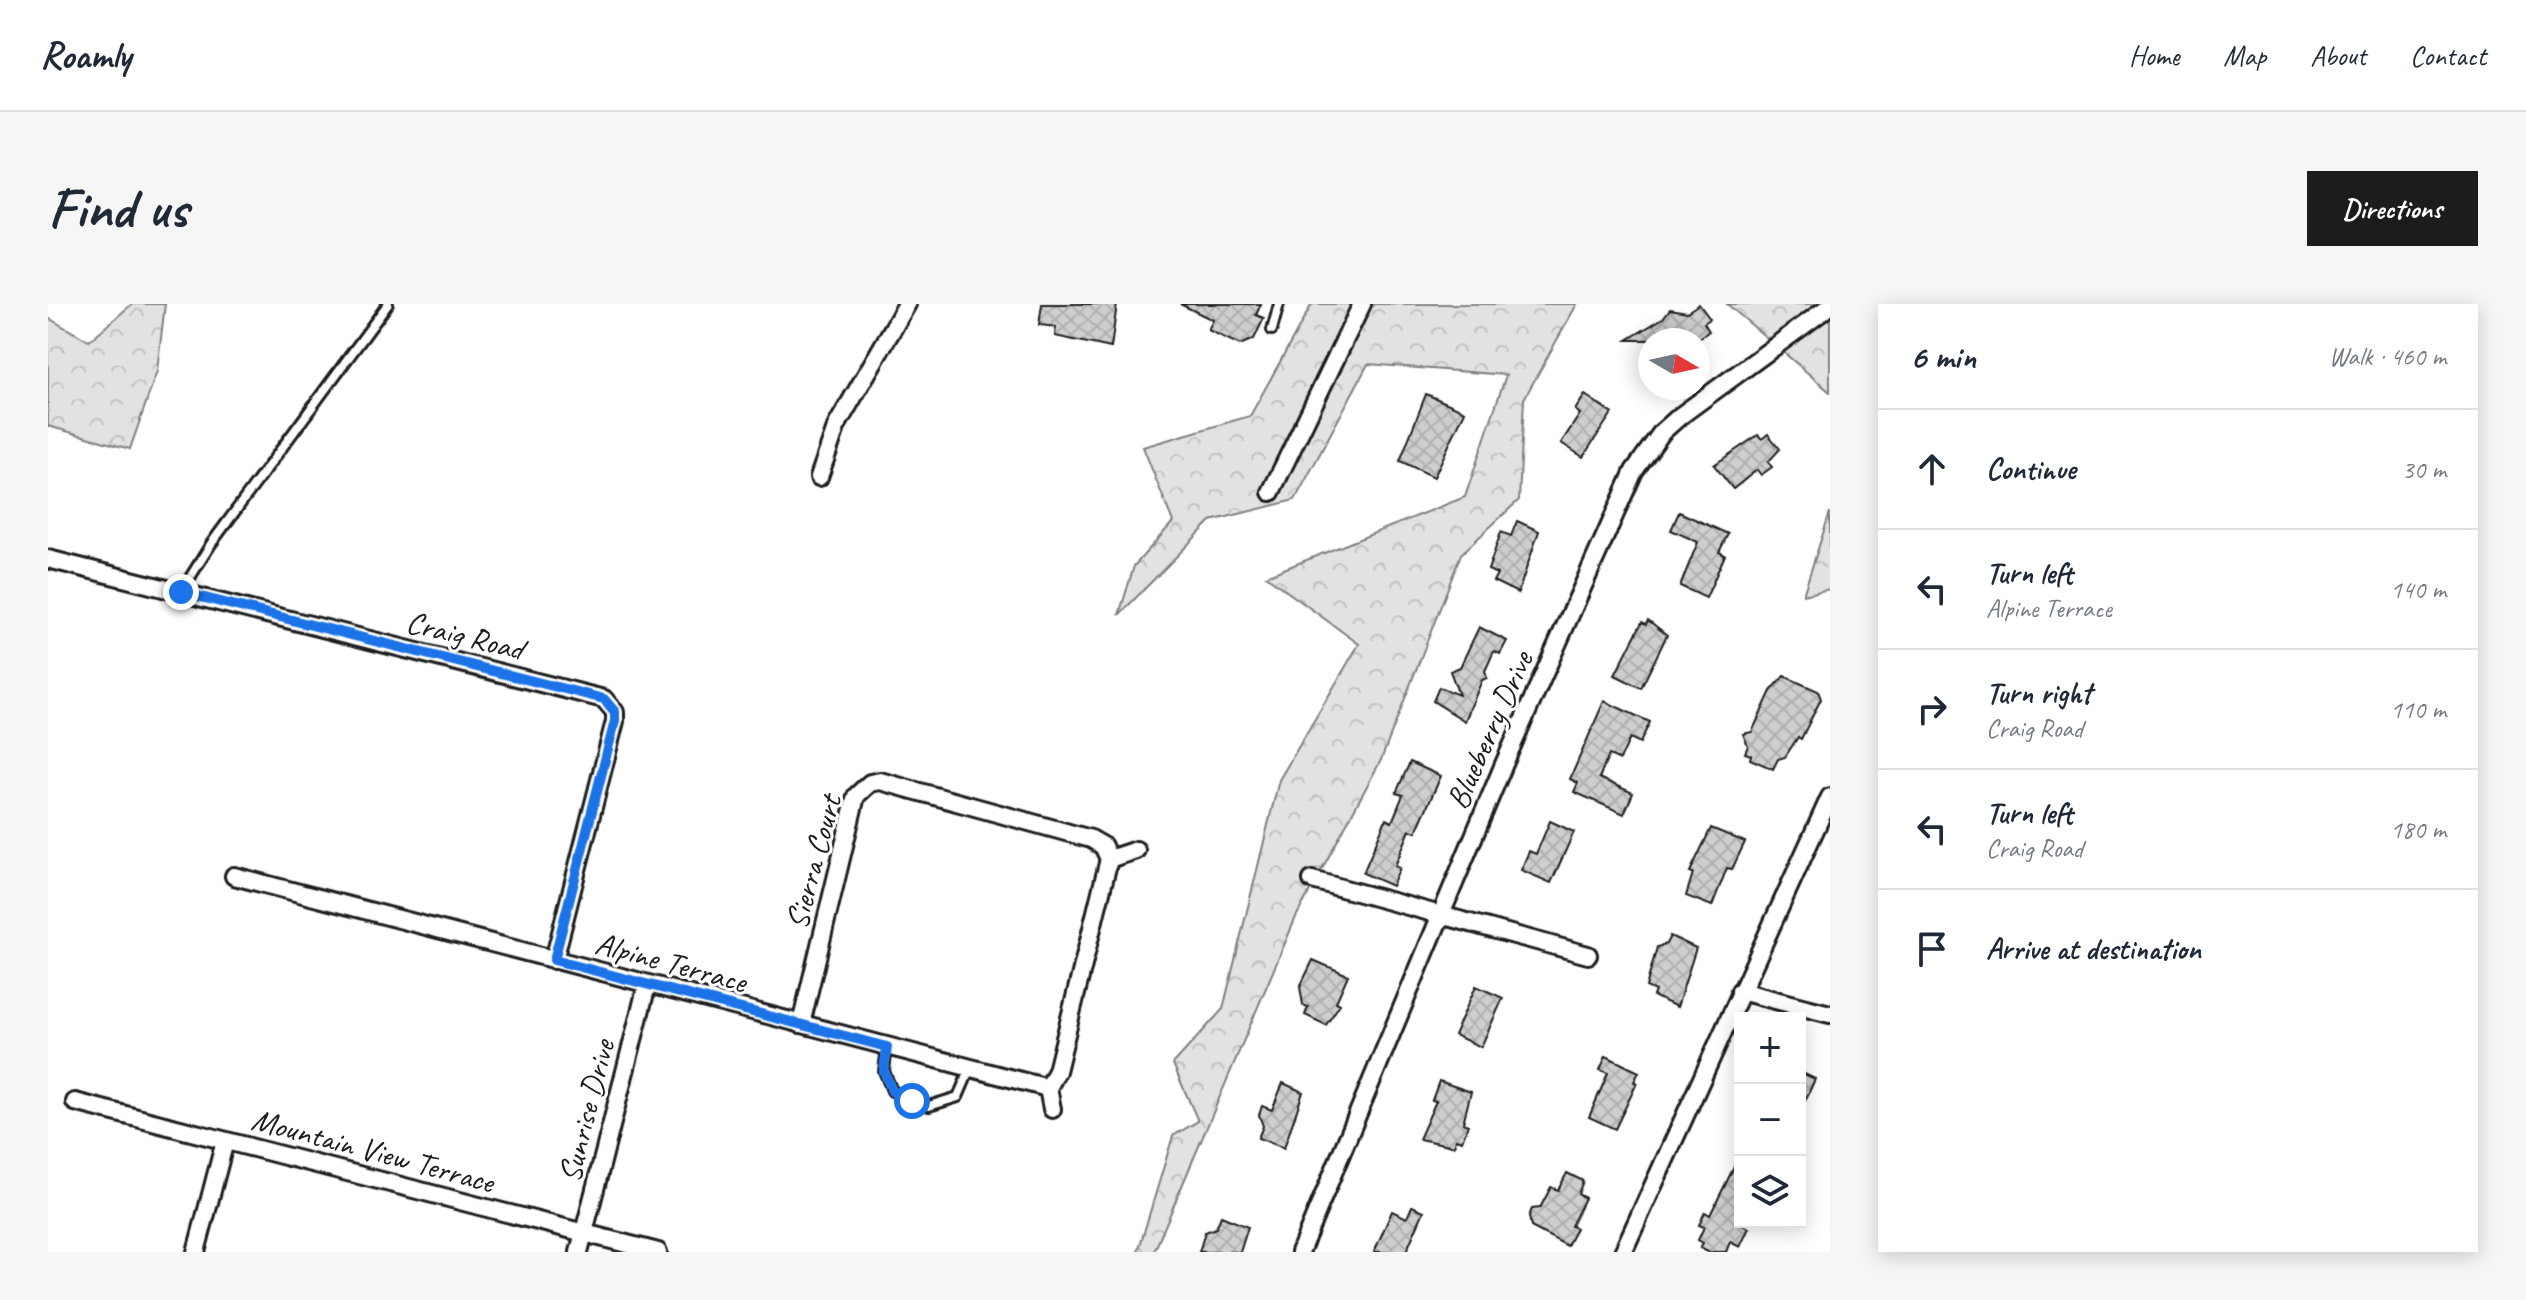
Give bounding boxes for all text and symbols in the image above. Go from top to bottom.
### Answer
text: Roamly [40,32,131,79]
text: Home [2129,38,2179,73]
text: Map [2223,38,2266,73]
text: About [2310,38,2366,73]
text: Contact [2410,38,2486,73]
button: Directions [2307,171,2478,246]
text: Find us [48,173,188,244]
north arrow [1638,328,1710,400]
text: 6 min [1910,335,1976,378]
text: Walk · 460 m [2329,340,2446,373]
icon: ahead [1910,447,1954,491]
text: Continue [1986,450,2076,488]
text: 30 m [2402,453,2446,486]
text: Turn left [1986,554,2073,592]
icon: left [1910,567,1954,611]
text: 140 m [2390,573,2446,606]
route end [163,574,199,610]
text: Alpine Terrace [1986,592,2112,625]
street label: Craig Road [402,601,532,671]
street label: Blueberry Drive [1437,643,1543,815]
text: Turn right [1986,674,2091,712]
icon: right [1910,687,1954,731]
text: 110 m [2390,693,2446,726]
text: Craig Road [1986,712,2083,745]
street label: Sierra Court [776,787,852,934]
text: Turn left [1986,794,2073,832]
icon: left [1910,807,1954,851]
text: 180 m [2390,813,2446,846]
text: Craig Road [1986,832,2083,865]
street label: Alpine Terrace [591,923,753,1003]
icon: arrive [1910,927,1954,971]
text: Arrive at destination [1986,930,2201,968]
map controls [1734,1012,1806,1228]
button: + [1734,1012,1806,1084]
street label: Sunrise Drive [549,1033,625,1187]
route start [894,1083,930,1119]
button: − [1734,1084,1806,1156]
street label: Mountain View Terrace [247,1098,501,1203]
button: layers [1734,1156,1806,1228]

